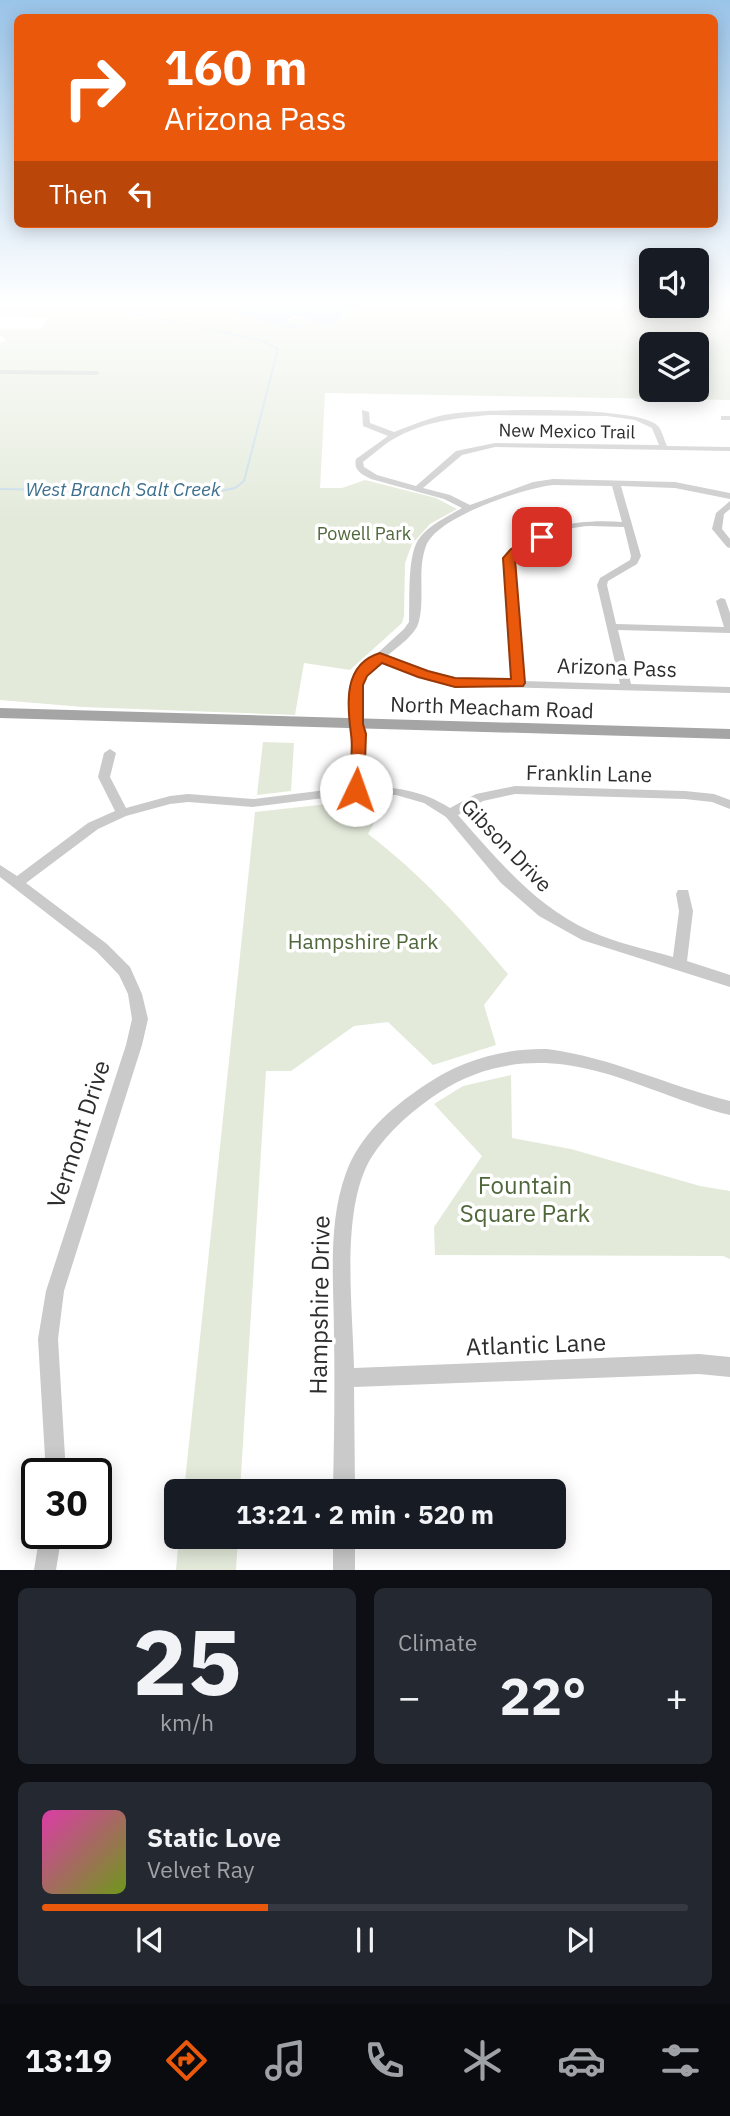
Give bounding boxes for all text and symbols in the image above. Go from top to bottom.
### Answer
text: 160 m [164,35,308,98]
icon: right [49,42,140,133]
text: Arizona Pass [164,97,347,139]
icon: left [122,175,160,213]
text: Then [49,177,108,211]
map controls [639,248,709,402]
button: sound [639,248,709,318]
button: layers [639,332,709,402]
street label: New Mexico Trail [498,418,636,444]
water label: West Branch Salt Creek [25,477,222,501]
pin [512,507,572,567]
icon: arrive [523,518,561,556]
park label: Powell Park [317,522,412,545]
street label: Arizona Pass [557,651,677,683]
street label: North Meacham Road [390,689,594,725]
position arrow [319,753,393,827]
street label: Franklin Lane [526,758,652,788]
street label: Gibson Drive [455,792,559,898]
park label: Hampshire Park [288,927,438,955]
street label: Vermont Drive [39,1056,117,1212]
park label: Fountain Square Park [460,1169,591,1229]
street label: Hampshire Drive [301,1215,337,1395]
street label: Atlantic Lane [465,1326,607,1362]
speed limit sign: 30 [21,1458,112,1549]
text: 13:21 · 2 min · 520 m [236,1497,494,1531]
text: 25 [132,1602,242,1720]
text: Climate [398,1627,477,1657]
text: 22° [500,1662,586,1729]
text: − [398,1672,421,1721]
text: + [665,1672,688,1721]
text: km/h [160,1707,214,1737]
text: Static Love [147,1820,281,1854]
text: Velvet Ray [147,1854,254,1884]
icon: previous [131,1921,169,1959]
icon: pause [346,1921,384,1959]
icon: next [561,1921,599,1959]
icon: directions [162,2036,211,2085]
icon: music [261,2036,310,2085]
icon: phone [360,2036,409,2085]
icon: climate [458,2036,507,2085]
icon: car [557,2036,606,2085]
icon: filters [656,2036,705,2085]
text: 13:19 [25,2039,112,2081]

